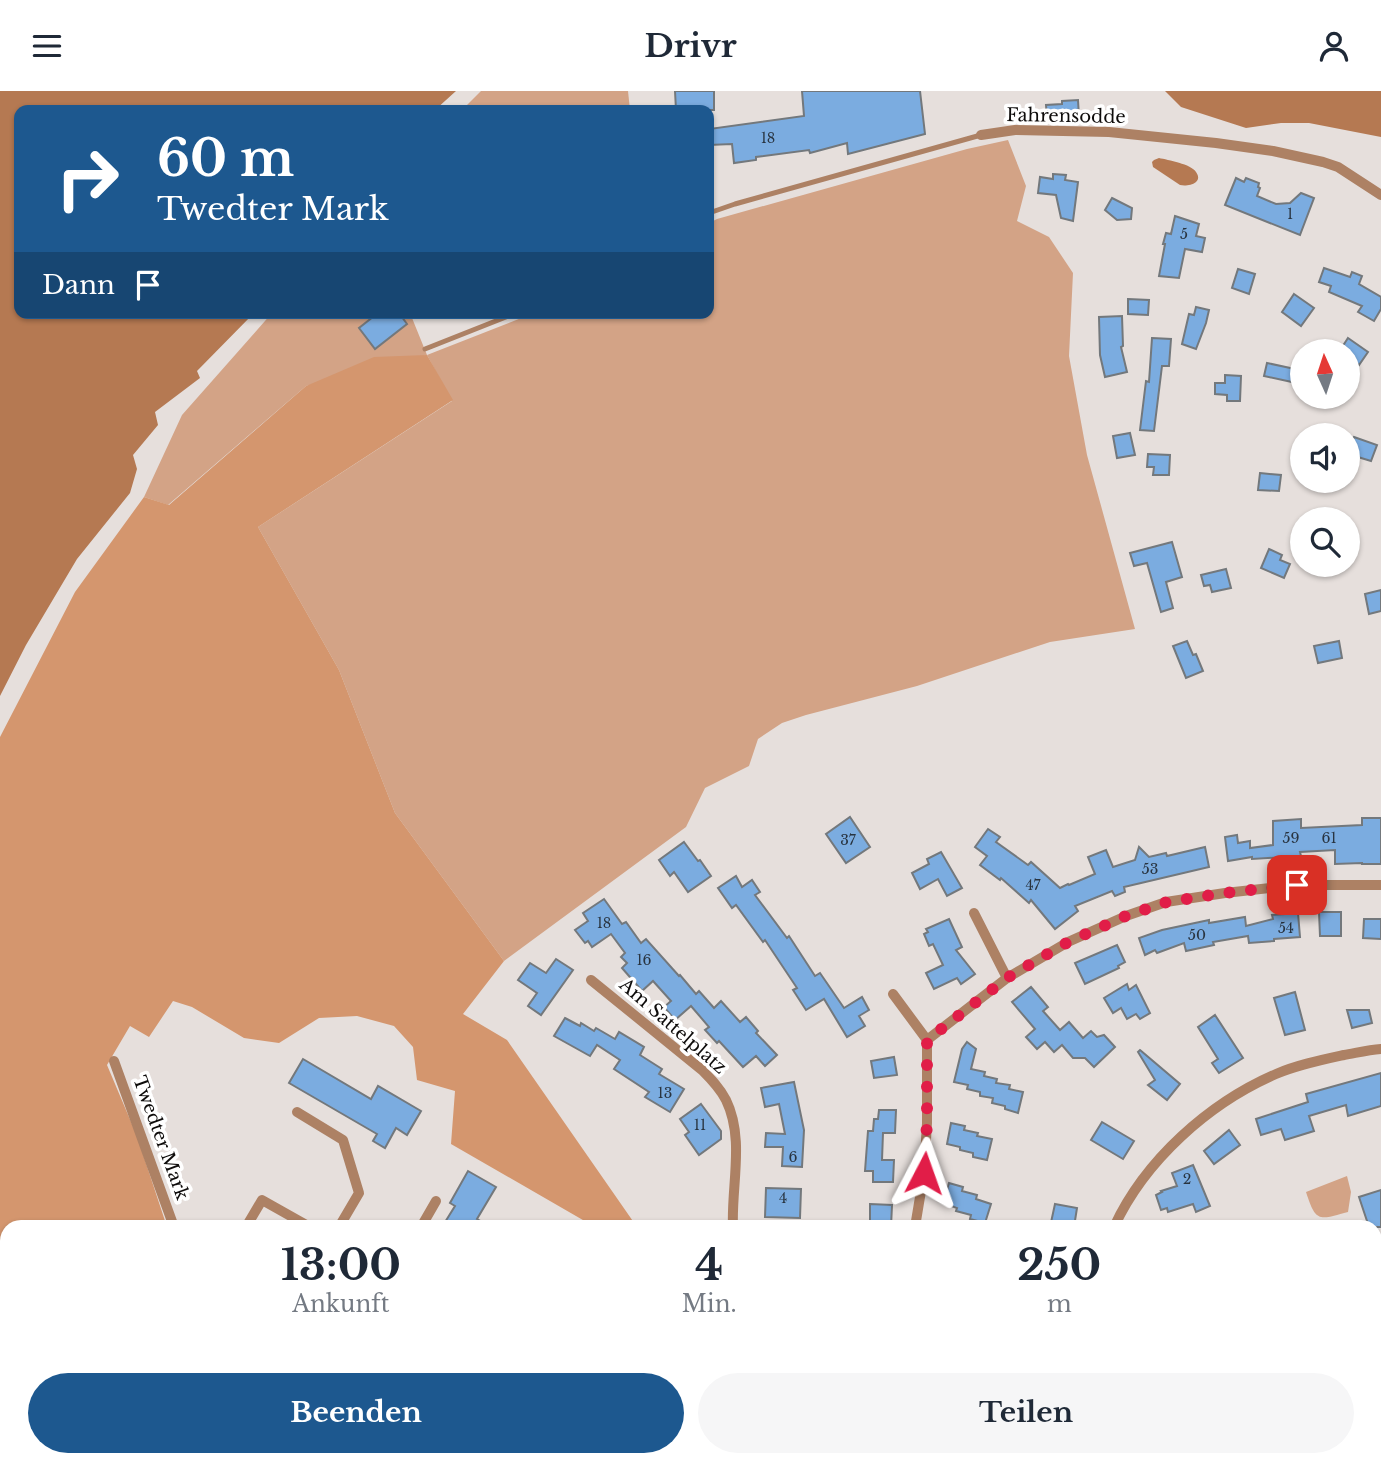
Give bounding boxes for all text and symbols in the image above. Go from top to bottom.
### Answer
text: Drivr [644,26,737,66]
icon: menu [28,27,66,65]
icon: person [1315,27,1353,65]
street label: Fahrensodde [1006,104,1126,128]
text: 60 m [157,128,294,189]
house number: 18 [761,129,775,147]
icon: right [42,133,133,224]
text: Twedter Mark [157,189,389,229]
house number: 1 [1287,205,1293,223]
house number: 5 [1180,225,1188,243]
icon: arrive [129,266,167,304]
text: Dann [42,269,115,301]
north arrow [1290,339,1360,409]
map controls [1290,339,1360,577]
button: sound [1290,423,1360,493]
button: search [1290,507,1360,577]
house number: 59 [1283,829,1299,847]
house number: 61 [1321,829,1337,847]
house number: 37 [840,831,857,849]
pin [1267,855,1327,915]
house number: 53 [1142,860,1158,878]
icon: arrive [1278,866,1316,904]
house number: 47 [1025,876,1042,894]
house number: 18 [597,914,611,932]
house number: 54 [1278,919,1294,937]
house number: 50 [1188,926,1206,944]
house number: 16 [636,951,652,969]
street label: Am Sattelplatz [614,973,731,1078]
street label: Twedter Mark [128,1073,194,1203]
house number: 13 [658,1084,672,1102]
house number: 11 [694,1116,706,1134]
position arrow [887,1136,961,1210]
house number: 6 [788,1148,798,1166]
house number: 2 [1183,1170,1191,1188]
house number: 4 [779,1189,787,1207]
text: 13:00 [281,1239,401,1291]
text: 4 [695,1239,723,1291]
text: 250 [1017,1239,1101,1291]
text: Ankunft [292,1290,389,1318]
text: Min. [682,1290,737,1318]
text: m [1047,1290,1072,1318]
button: Beenden [28,1373,684,1453]
button: Teilen [698,1373,1354,1453]

